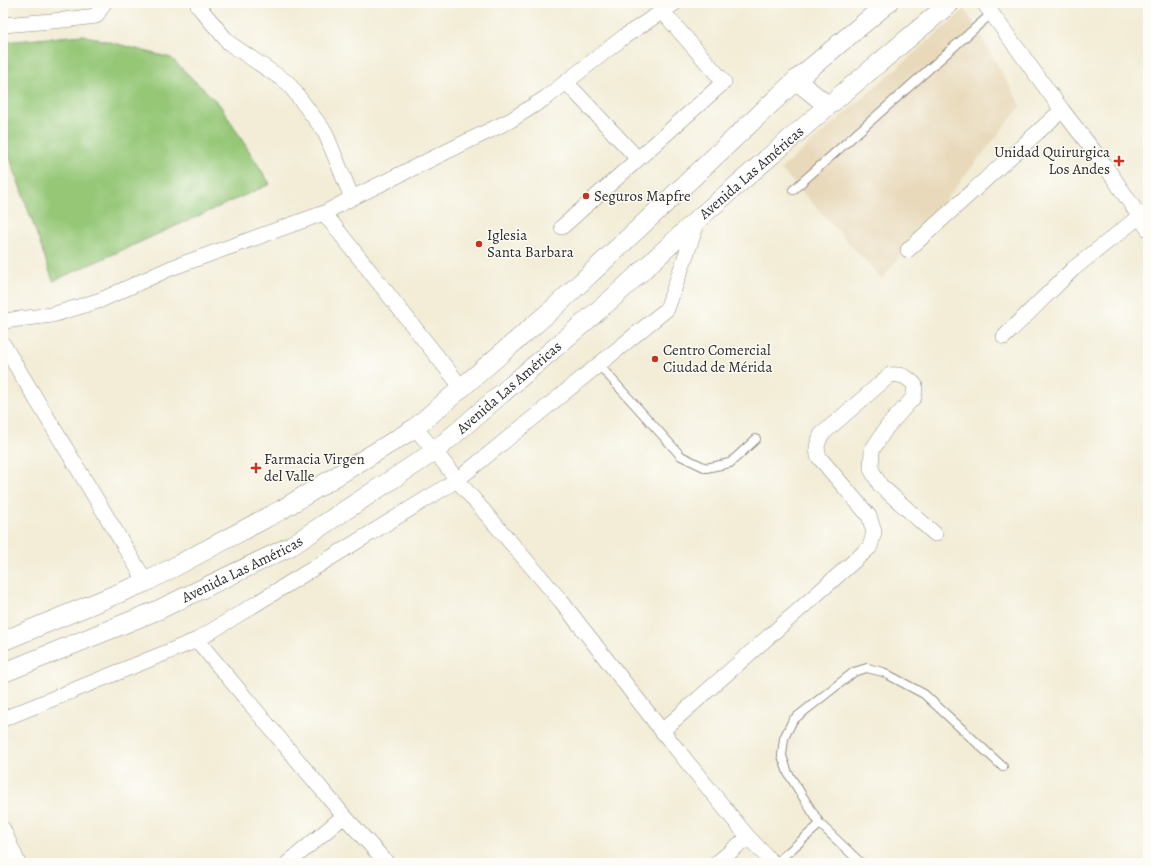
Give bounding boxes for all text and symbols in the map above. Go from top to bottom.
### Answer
street label: Avenida Las Américas [694,121,808,224]
place label: Unidad Quirurgica Los Andes [994,142,1110,179]
marker: Unidad Quirurgica Los Andes [1113,155,1125,167]
place label: Seguros Mapfre [594,186,691,206]
marker: Seguros Mapfre [581,191,591,201]
place label: Iglesia Santa Barbara [487,225,574,262]
marker: Iglesia Santa Barbara [474,239,484,249]
street label: Avenida Las Américas [451,336,566,439]
place label: Centro Comercial Ciudad de Mérida [663,340,772,377]
marker: Centro Comercial Ciudad de Mérida [650,354,660,364]
place label: Farmacia Virgen del Valle [264,449,365,486]
marker: Farmacia Virgen del Valle [251,463,261,473]
street label: Avenida Las Américas [177,531,307,608]

